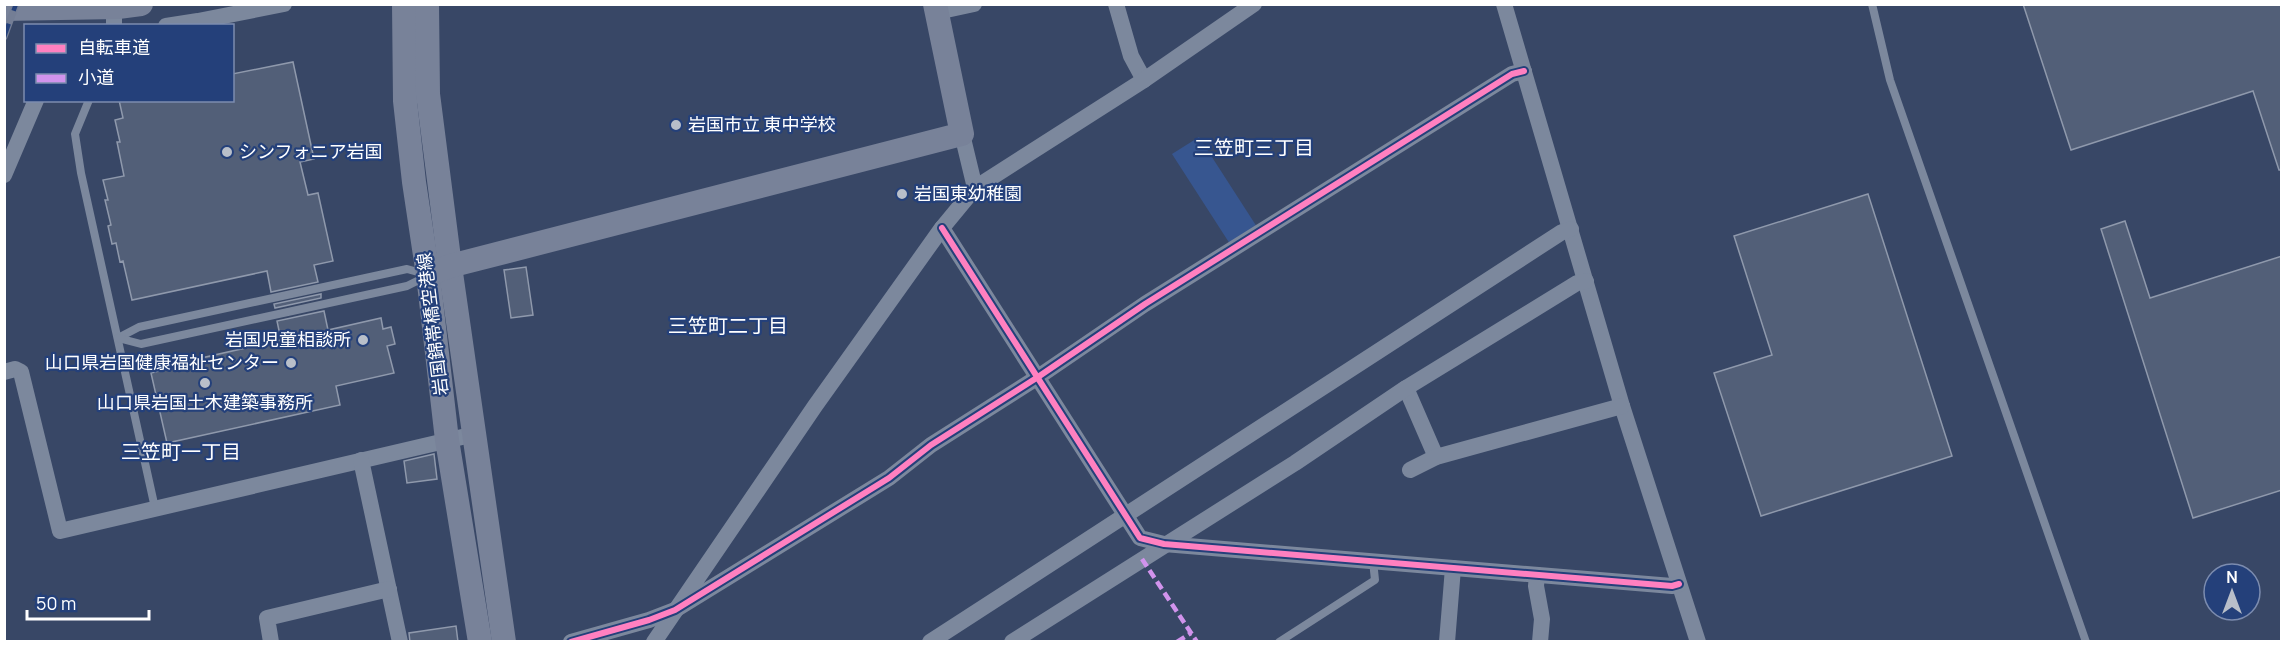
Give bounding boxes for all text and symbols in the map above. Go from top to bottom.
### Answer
legend [24,24,234,102]
text: 自転車道 [78,35,150,59]
text: 小道 [78,65,114,89]
place label: 岩国市立 東中学校 [688,112,836,136]
marker: 岩国市立 東中学校 [669,118,683,132]
district label: 三笠町三丁目 [1194,134,1314,161]
place label: シンフォニア岩国 [239,139,382,163]
marker: シンフォニア岩国 [220,145,234,159]
place label: 岩国東幼稚園 [914,181,1022,205]
marker: 岩国東幼稚園 [895,187,909,201]
street label: 岩国錦帯橋空港線 [411,251,453,397]
district label: 三笠町二丁目 [668,312,788,339]
place label: 岩国児童相談所 [225,327,351,351]
marker: 岩国児童相談所 [356,333,370,347]
place label: 山口県岩国健康福祉センター [45,350,279,374]
marker: 山口県岩国健康福祉センター [284,356,298,370]
marker: 山口県岩国土木建築事務所 [198,376,212,390]
place label: 山口県岩国土木建築事務所 [97,390,313,414]
district label: 三笠町一丁目 [121,438,241,465]
north arrow [2202,562,2262,622]
text: N [2226,566,2238,588]
scale bar [27,583,148,621]
text: 50 m [36,591,76,615]

